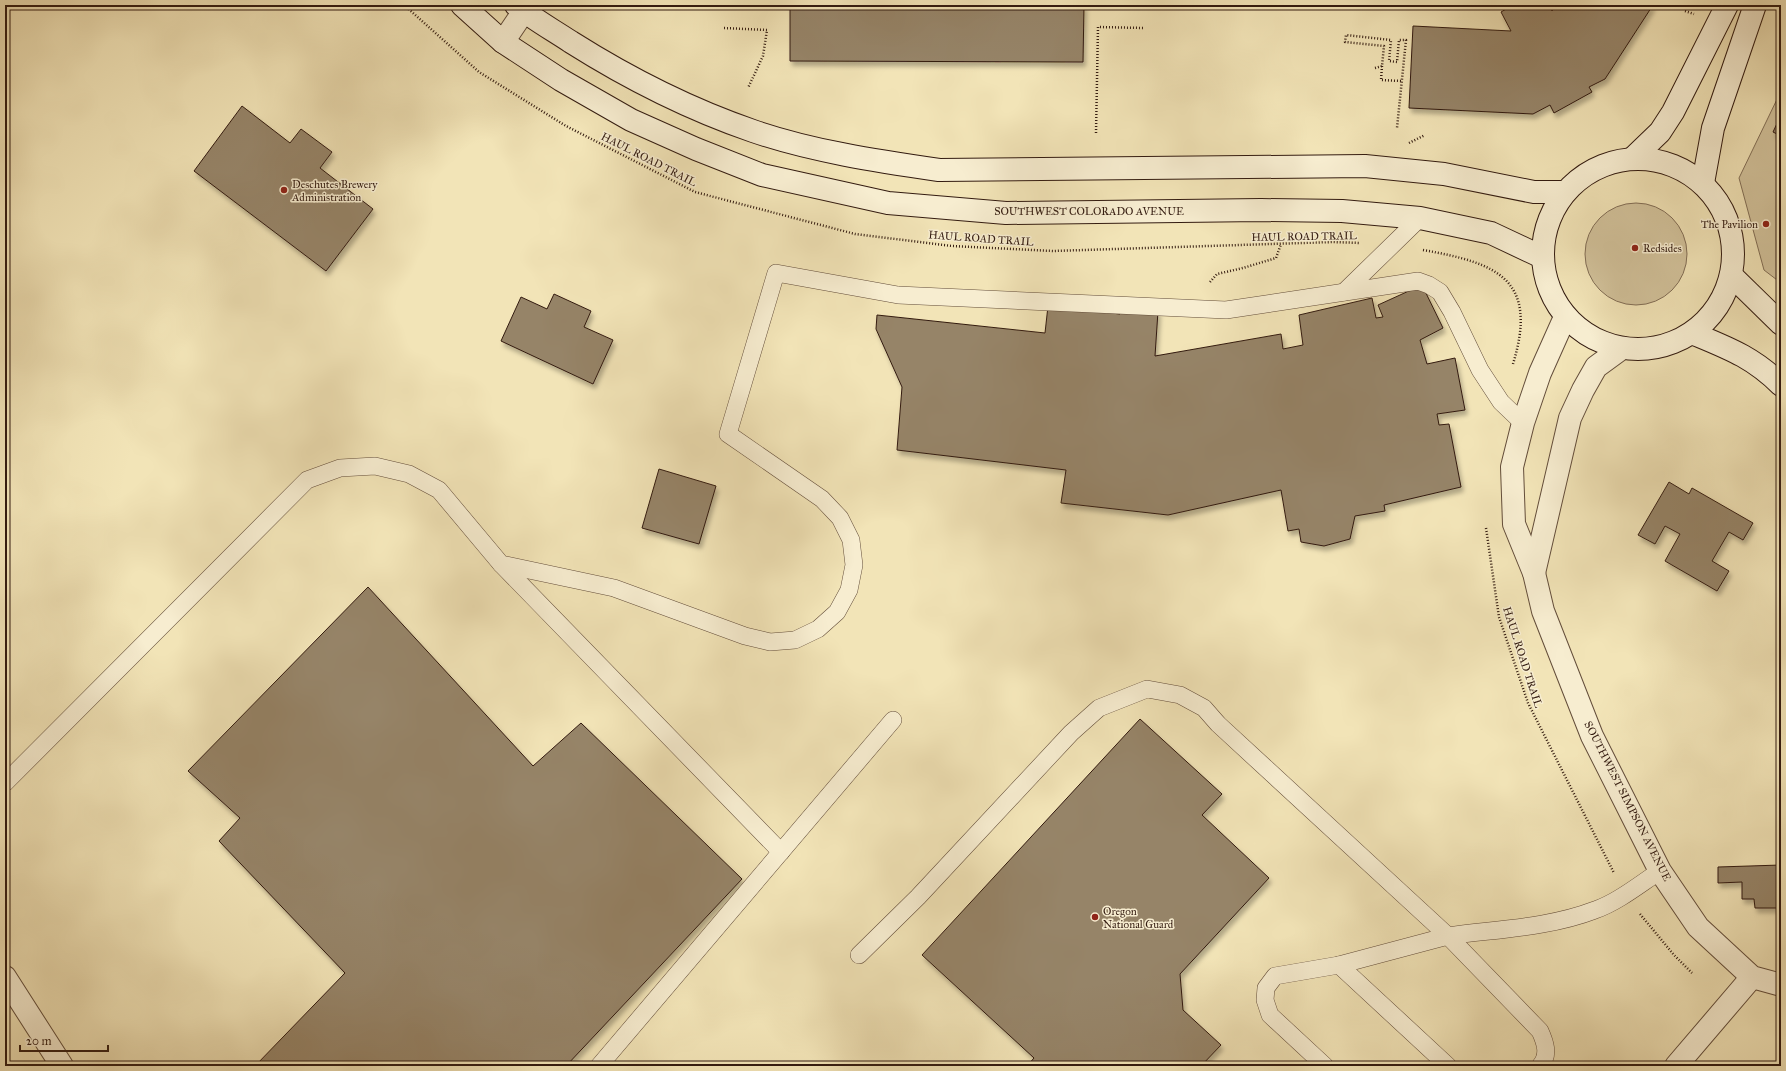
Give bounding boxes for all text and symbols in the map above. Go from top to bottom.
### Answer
street label: HAUL ROAD TRAIL [599,130,699,189]
place label: Deschutes Brewery Administration [291,178,378,204]
marker: Deschutes Brewery Administration [279,185,289,195]
street label: SOUTHWEST COLORADO AVENUE [994,205,1184,218]
place label: The Pavilion [1701,218,1758,231]
marker: The Pavilion [1761,219,1771,229]
street label: HAUL ROAD TRAIL [928,228,1034,249]
street label: HAUL ROAD TRAIL [1251,229,1357,244]
place label: Redsides [1643,242,1682,255]
marker: Redsides [1630,243,1640,253]
street label: HAUL ROAD TRAIL [1500,605,1545,709]
street label: SOUTHWEST SIMPSON AVENUE [1581,719,1674,884]
place label: Oregon National Guard [1103,905,1174,931]
marker: Oregon National Guard [1090,912,1100,922]
scale bar [20,1027,108,1053]
text: 20 m [26,1034,52,1048]

